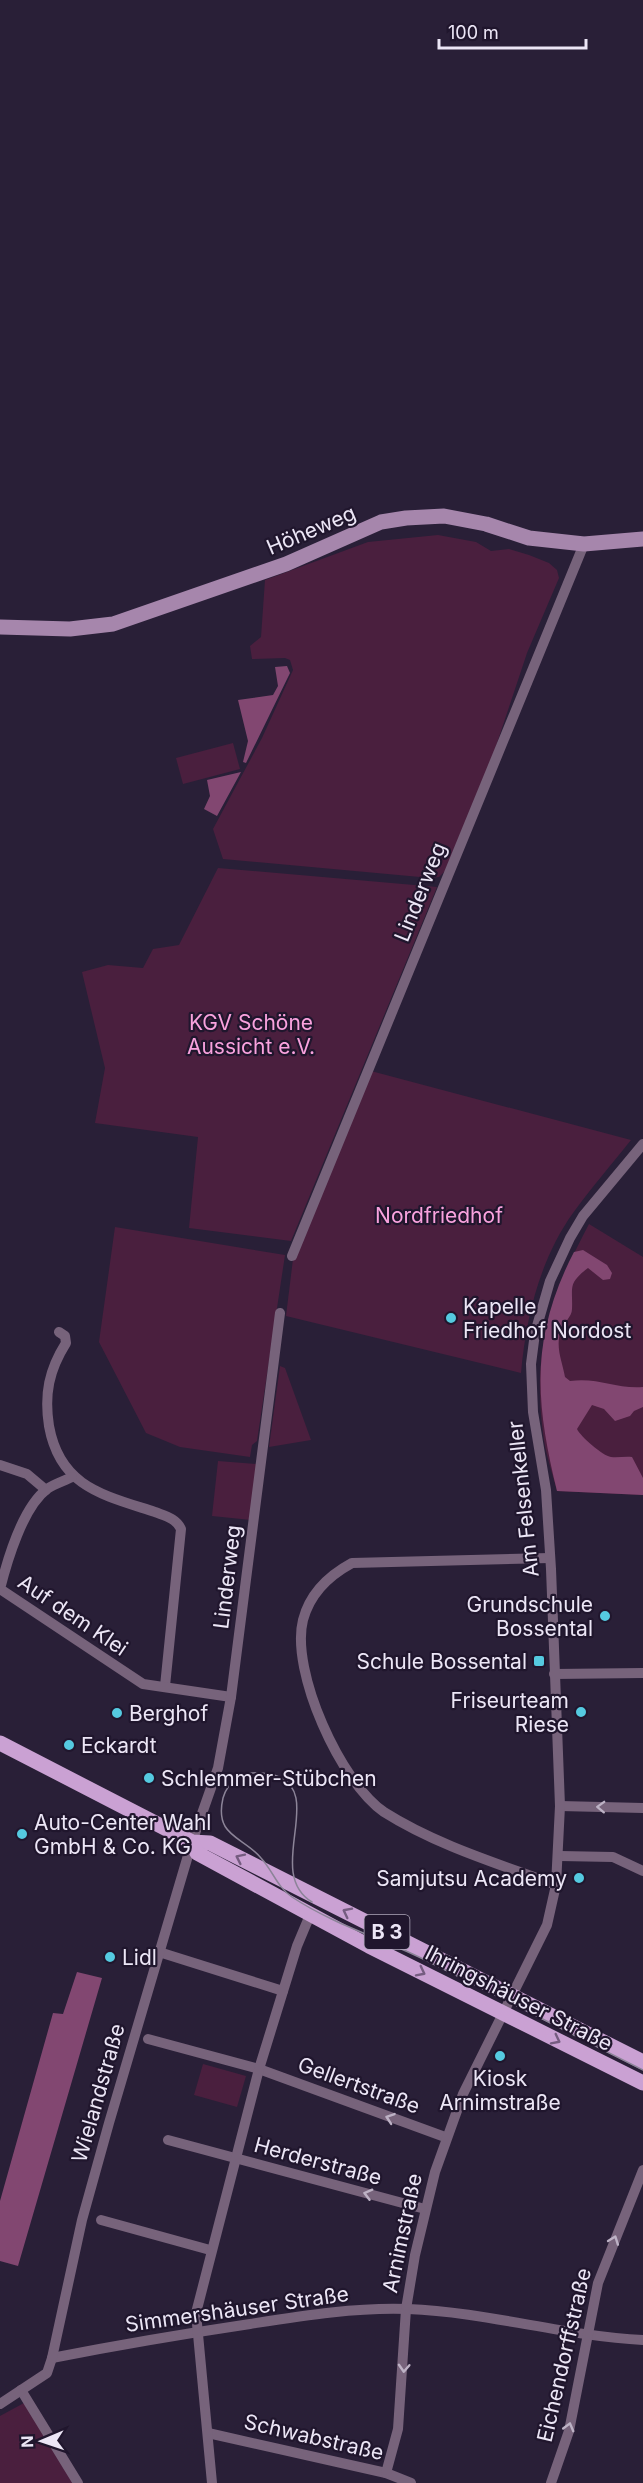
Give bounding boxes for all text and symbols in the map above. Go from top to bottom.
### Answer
scale bar [439,12,586,50]
text: 100 m [448,22,499,43]
street label: Höheweg [263,500,359,560]
street label: Linderweg [389,839,451,945]
park label: KGV Schöne Aussicht e.V. [187,1010,315,1059]
park label: Nordfriedhof [375,1203,503,1228]
place label: Kapelle Friedhof Nordost [463,1294,631,1343]
marker: Kapelle Friedhof Nordost [444,1311,458,1325]
street label: Am Felsenkeller [502,1420,544,1578]
street label: Linderweg [208,1524,246,1630]
street label: Auf dem Klei [14,1569,132,1661]
place label: Grundschule Bossental [466,1592,593,1641]
marker: Grundschule Bossental [598,1609,612,1623]
place label: Schule Bossental [356,1649,527,1674]
marker: Schule Bossental [532,1654,546,1668]
place label: Friseurteam Riese [451,1688,569,1737]
place label: Berghof [129,1701,208,1726]
marker: Friseurteam Riese [574,1705,588,1719]
marker: Berghof [110,1706,124,1720]
place label: Eckardt [81,1733,157,1758]
marker: Eckardt [62,1738,76,1752]
place label: Schlemmer-Stübchen [161,1766,377,1791]
marker: Schlemmer-Stübchen [142,1771,156,1785]
one-way arrow [597,1801,606,1813]
place label: Auto-Center Wahl GmbH & Co. KG [34,1810,211,1859]
marker: Auto-Center Wahl GmbH & Co. KG [15,1827,29,1841]
one-way arrow [236,1854,247,1866]
place label: Samjutsu Academy [376,1866,567,1891]
marker: Samjutsu Academy [572,1871,586,1885]
one-way arrow [343,1907,354,1919]
road number: B 3 [364,1915,410,1949]
street label: Ihringshäuser Straße [421,1940,617,2056]
place label: Lidl [122,1945,157,1970]
marker: Lidl [103,1950,117,1964]
one-way arrow [415,1965,426,1977]
street label: Wielandstraße [66,2021,130,2165]
one-way arrow [549,2032,560,2044]
marker: Kiosk Arnimstraße [493,2049,507,2063]
street label: Gellertstraße [295,2051,423,2119]
place label: Kiosk Arnimstraße [439,2066,561,2115]
one-way arrow [385,2113,396,2126]
street label: Herderstraße [251,2132,385,2190]
street label: Arnimstraße [377,2171,427,2295]
one-way arrow [363,2188,373,2201]
one-way arrow [607,2235,620,2246]
street label: Eichendorffstraße [532,2266,596,2444]
street label: Simmershäuser Straße [124,2281,350,2337]
one-way arrow [397,2363,410,2372]
street label: Schwabstraße [242,2409,386,2465]
north arrow [12,2411,72,2471]
one-way arrow [562,2422,574,2433]
text: N [17,2435,37,2448]

